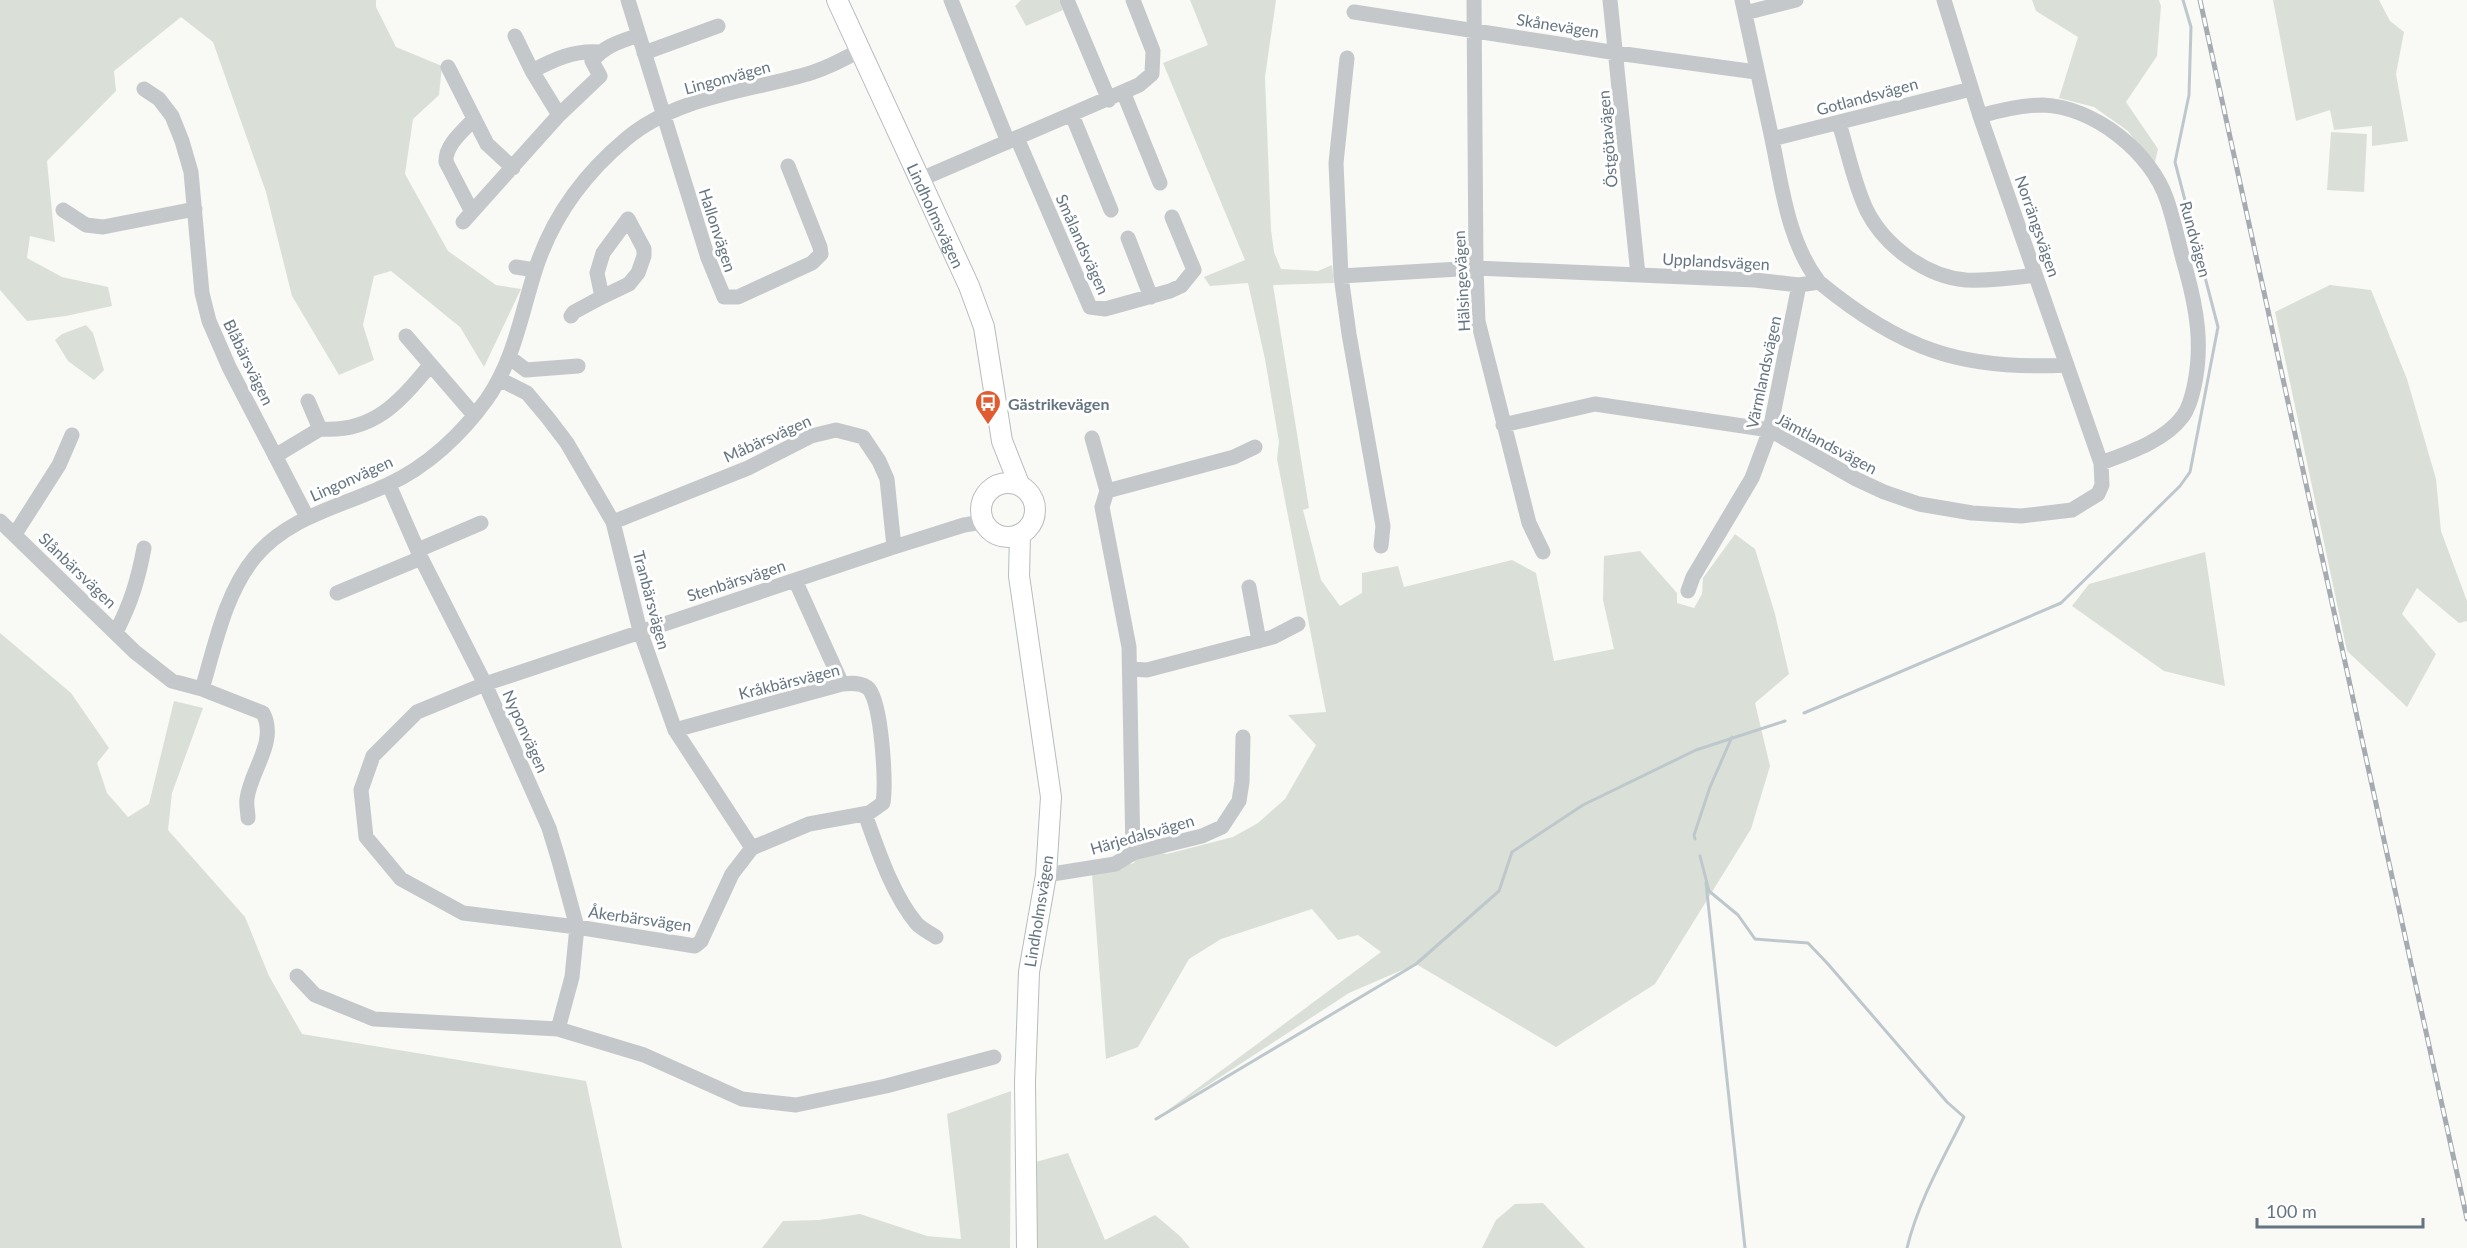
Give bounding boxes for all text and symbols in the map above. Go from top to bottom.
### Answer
street label: Skånevägen [1515,9,1601,41]
street label: Lingonvägen [682,56,772,98]
street label: Gotlandsvägen [1814,73,1920,119]
street label: Östgötavägen [1593,90,1621,188]
street label: Lindholmsvägen [904,160,969,271]
street label: Norrängsvägen [2012,173,2064,279]
street label: Hallonvägen [696,186,740,274]
street label: Smålandsvägen [1052,191,1114,297]
street label: Rundvägen [2177,199,2215,279]
street label: Hälsingevägen [1449,230,1473,332]
street label: Upplandsvägen [1662,249,1770,273]
street label: Värmlandsvägen [1742,314,1784,430]
street label: Blåbärsvägen [220,316,278,408]
bus stop icon: Gästrikevägen [973,388,1003,426]
place label: Gästrikevägen [1008,394,1109,413]
street label: Jämtlandsvägen [1773,409,1881,477]
street label: Måbärsvägen [720,410,814,466]
street label: Lingonvägen [307,451,395,505]
street label: Slånbärsvägen [35,528,121,612]
street label: Tranbärsvägen [630,549,674,651]
street label: Stenbärsvägen [684,555,788,605]
street label: Kråkbärsvägen [736,659,842,703]
street label: Nyponvägen [499,687,553,775]
street label: Härjedalsvägen [1088,810,1196,858]
street label: Lindholmsvägen [1020,854,1056,968]
street label: Åkerbärsvägen [587,901,693,935]
scale bar [2257,1191,2424,1229]
text: 100 m [2266,1200,2317,1222]

